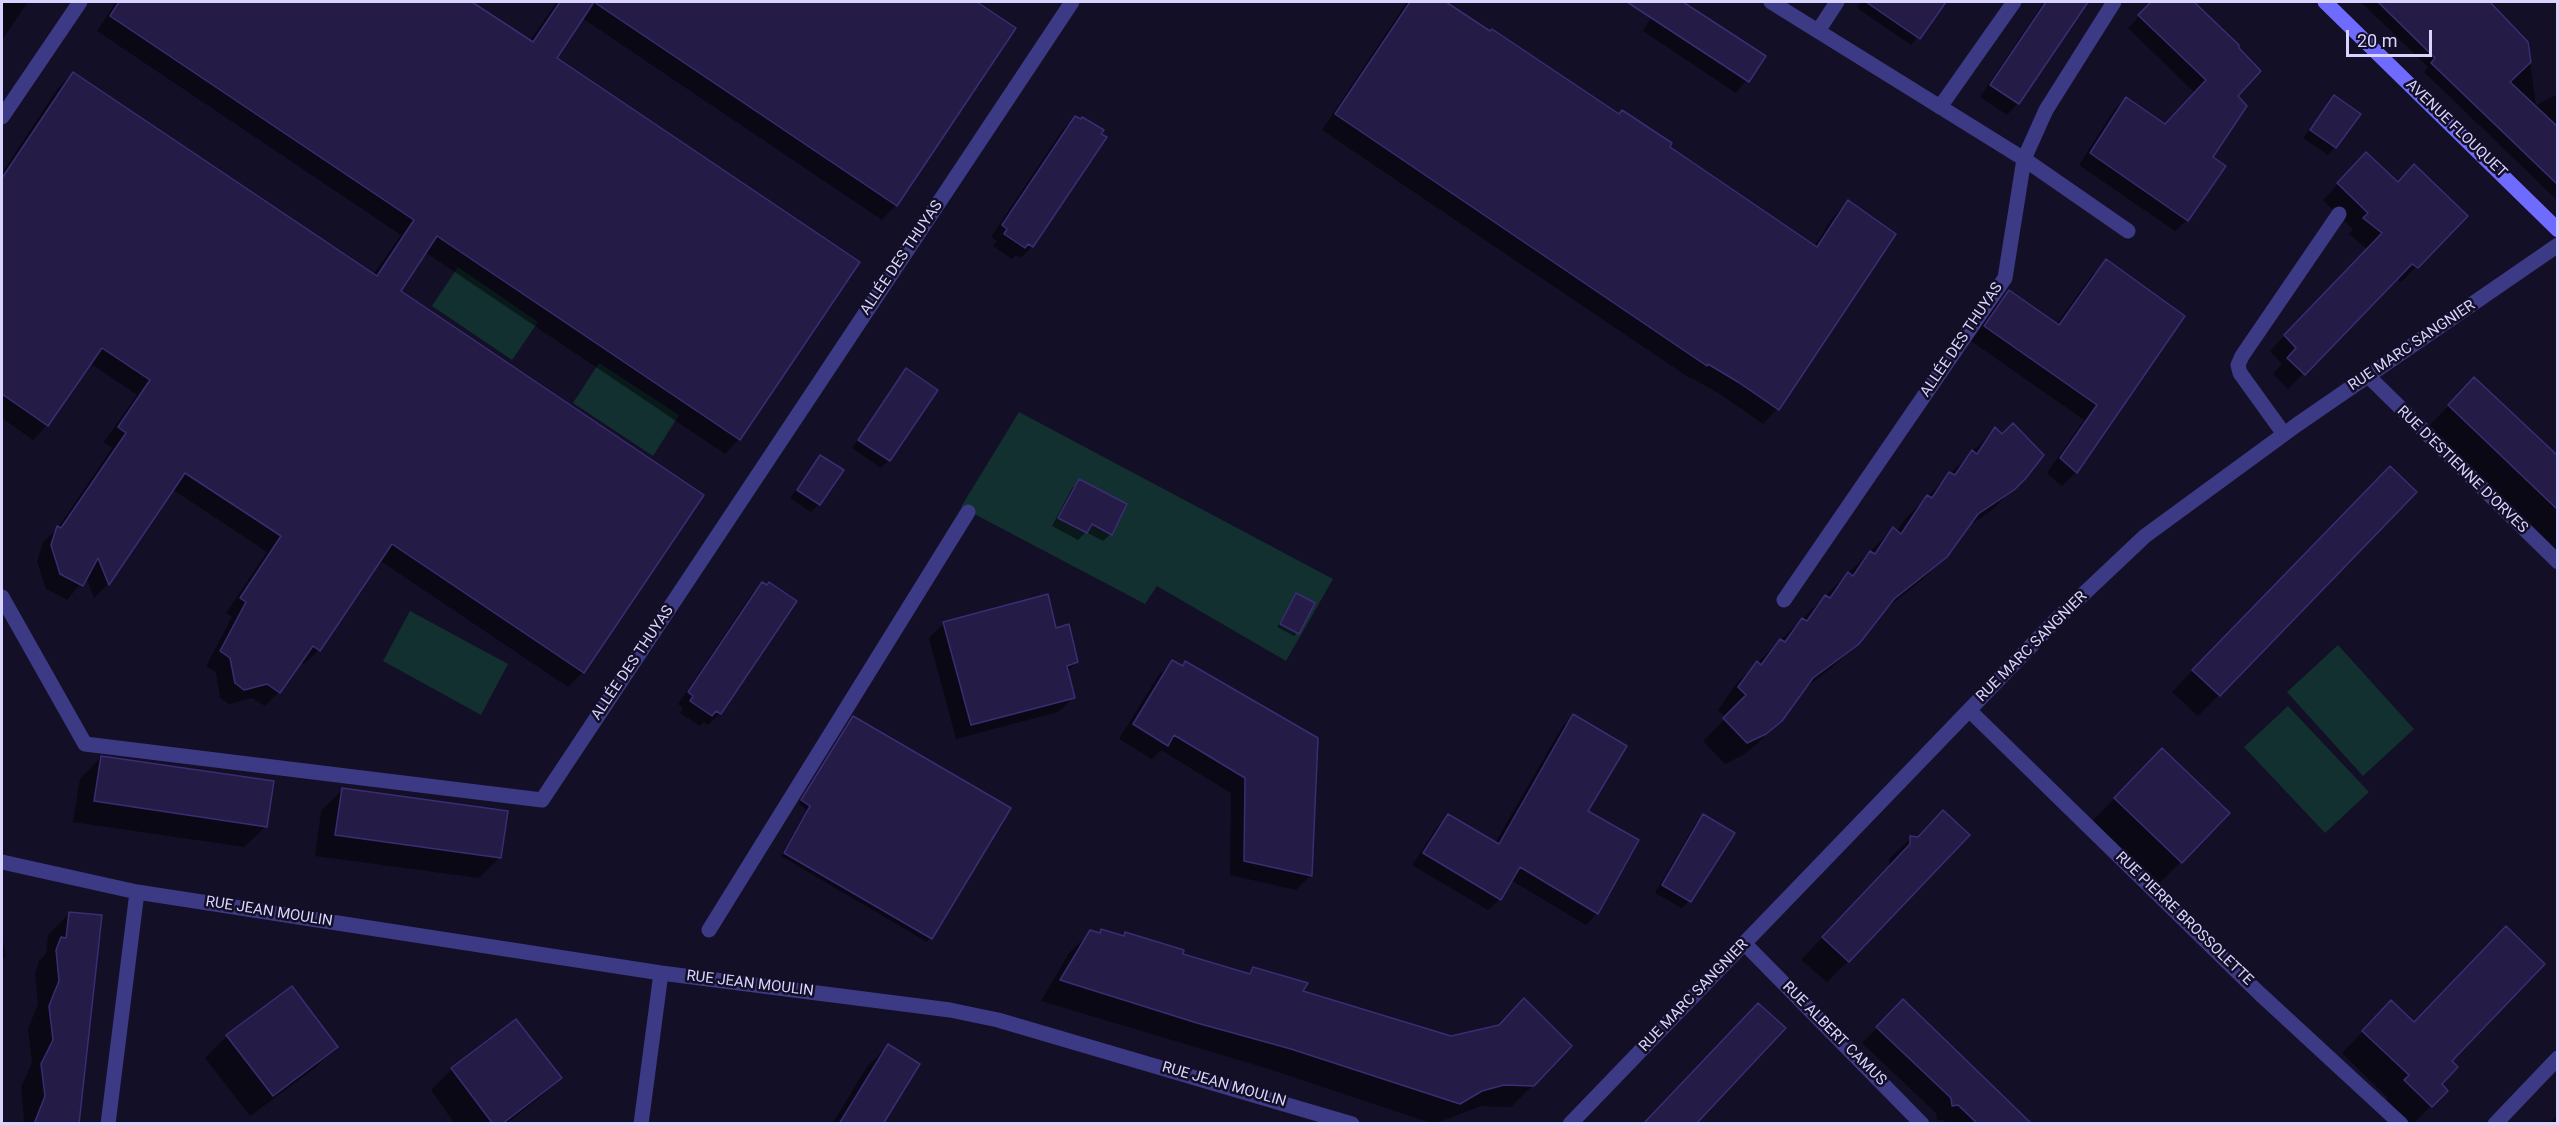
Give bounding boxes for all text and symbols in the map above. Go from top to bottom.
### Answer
scale bar [2349,18,2434,56]
text: 20 m [2357,30,2397,51]
street label: AVENUE FLOUQUET [2402,76,2510,182]
street label: ALLÉE DES THUYAS [857,197,947,319]
street label: ALLÉE DES THUYAS [1917,279,2007,401]
street label: RUE MARC SANGNIER [2345,297,2479,395]
street label: RUE D'ESTIENNE D'ORVES [2393,403,2531,537]
street label: RUE MARC SANGNIER [1973,588,2091,706]
street label: ALLÉE DES THUYAS [588,602,678,724]
street label: RUE PIERRE BROSSOLETTE [2111,848,2257,990]
street label: RUE JEAN MOULIN [204,893,334,931]
street label: RUE MARC SANGNIER [1636,936,1752,1056]
street label: RUE JEAN MOULIN [685,967,815,1001]
street label: RUE ALBERT CAMUS [1778,978,1890,1090]
street label: RUE JEAN MOULIN [1160,1059,1288,1111]

